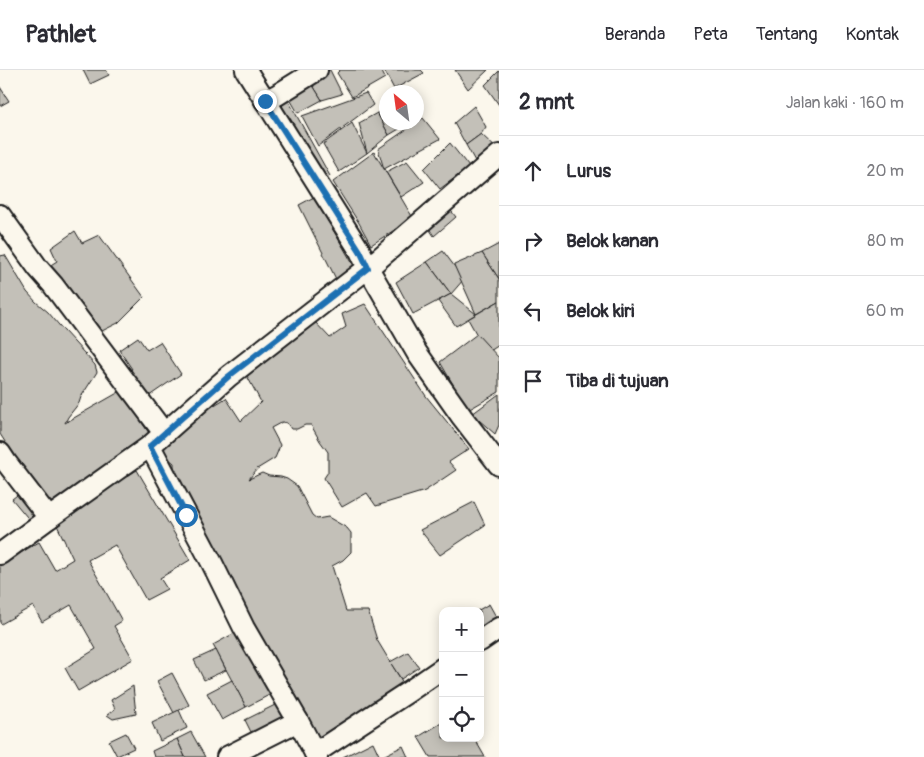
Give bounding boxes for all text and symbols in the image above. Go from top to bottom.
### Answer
text: Pathlet [25,20,96,49]
text: Beranda [605,23,665,46]
text: Peta [693,23,728,46]
text: Tentang [756,23,818,46]
text: Kontak [846,23,899,46]
north arrow [379,85,424,130]
text: 2 mnt [519,89,574,116]
route end [254,90,277,113]
text: Jalan kaki · 160 m [786,93,904,113]
icon: ahead [519,157,547,185]
text: Lurus [566,159,611,183]
text: 20 m [866,161,904,181]
icon: right [519,227,547,255]
text: Belok kanan [566,229,659,253]
text: 80 m [867,231,904,251]
icon: left [519,297,547,325]
text: Belok kiri [566,299,634,323]
text: 60 m [866,301,904,321]
icon: arrive [519,367,547,395]
text: Tiba di tujuan [566,369,669,393]
route start [175,504,198,527]
map controls [439,607,484,742]
button: + [439,607,484,652]
button: − [439,652,484,697]
button: locate [439,697,484,742]

